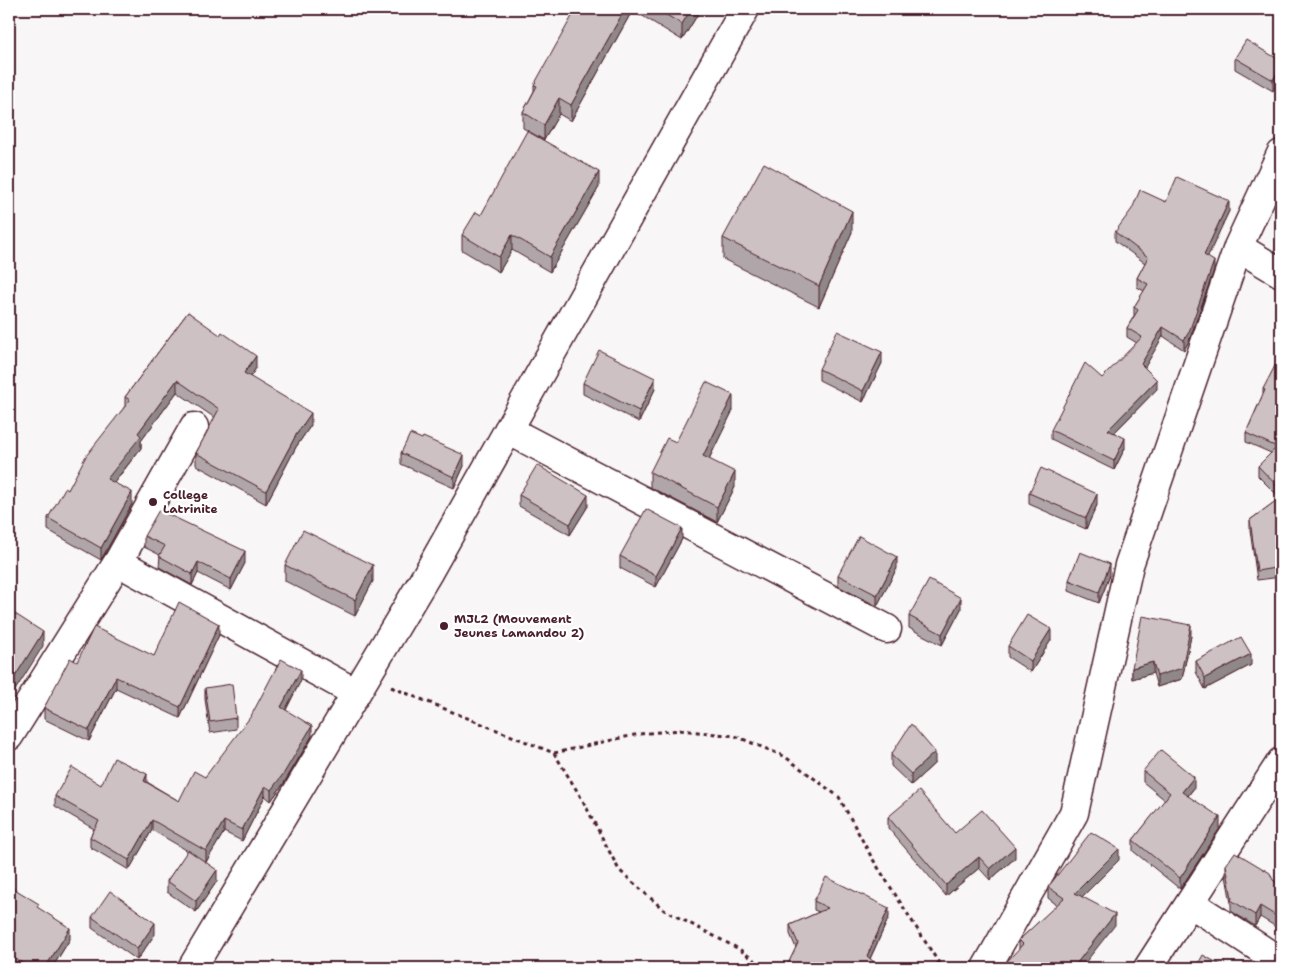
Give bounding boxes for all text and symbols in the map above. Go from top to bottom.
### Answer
place label: College Latrinite [163,487,218,517]
marker: College Latrinite [147,496,159,508]
place label: MJL2 (Mouvement Jeunes Lamandou 2) [454,611,584,641]
marker: MJL2 (Mouvement Jeunes Lamandou 2) [438,620,450,632]

